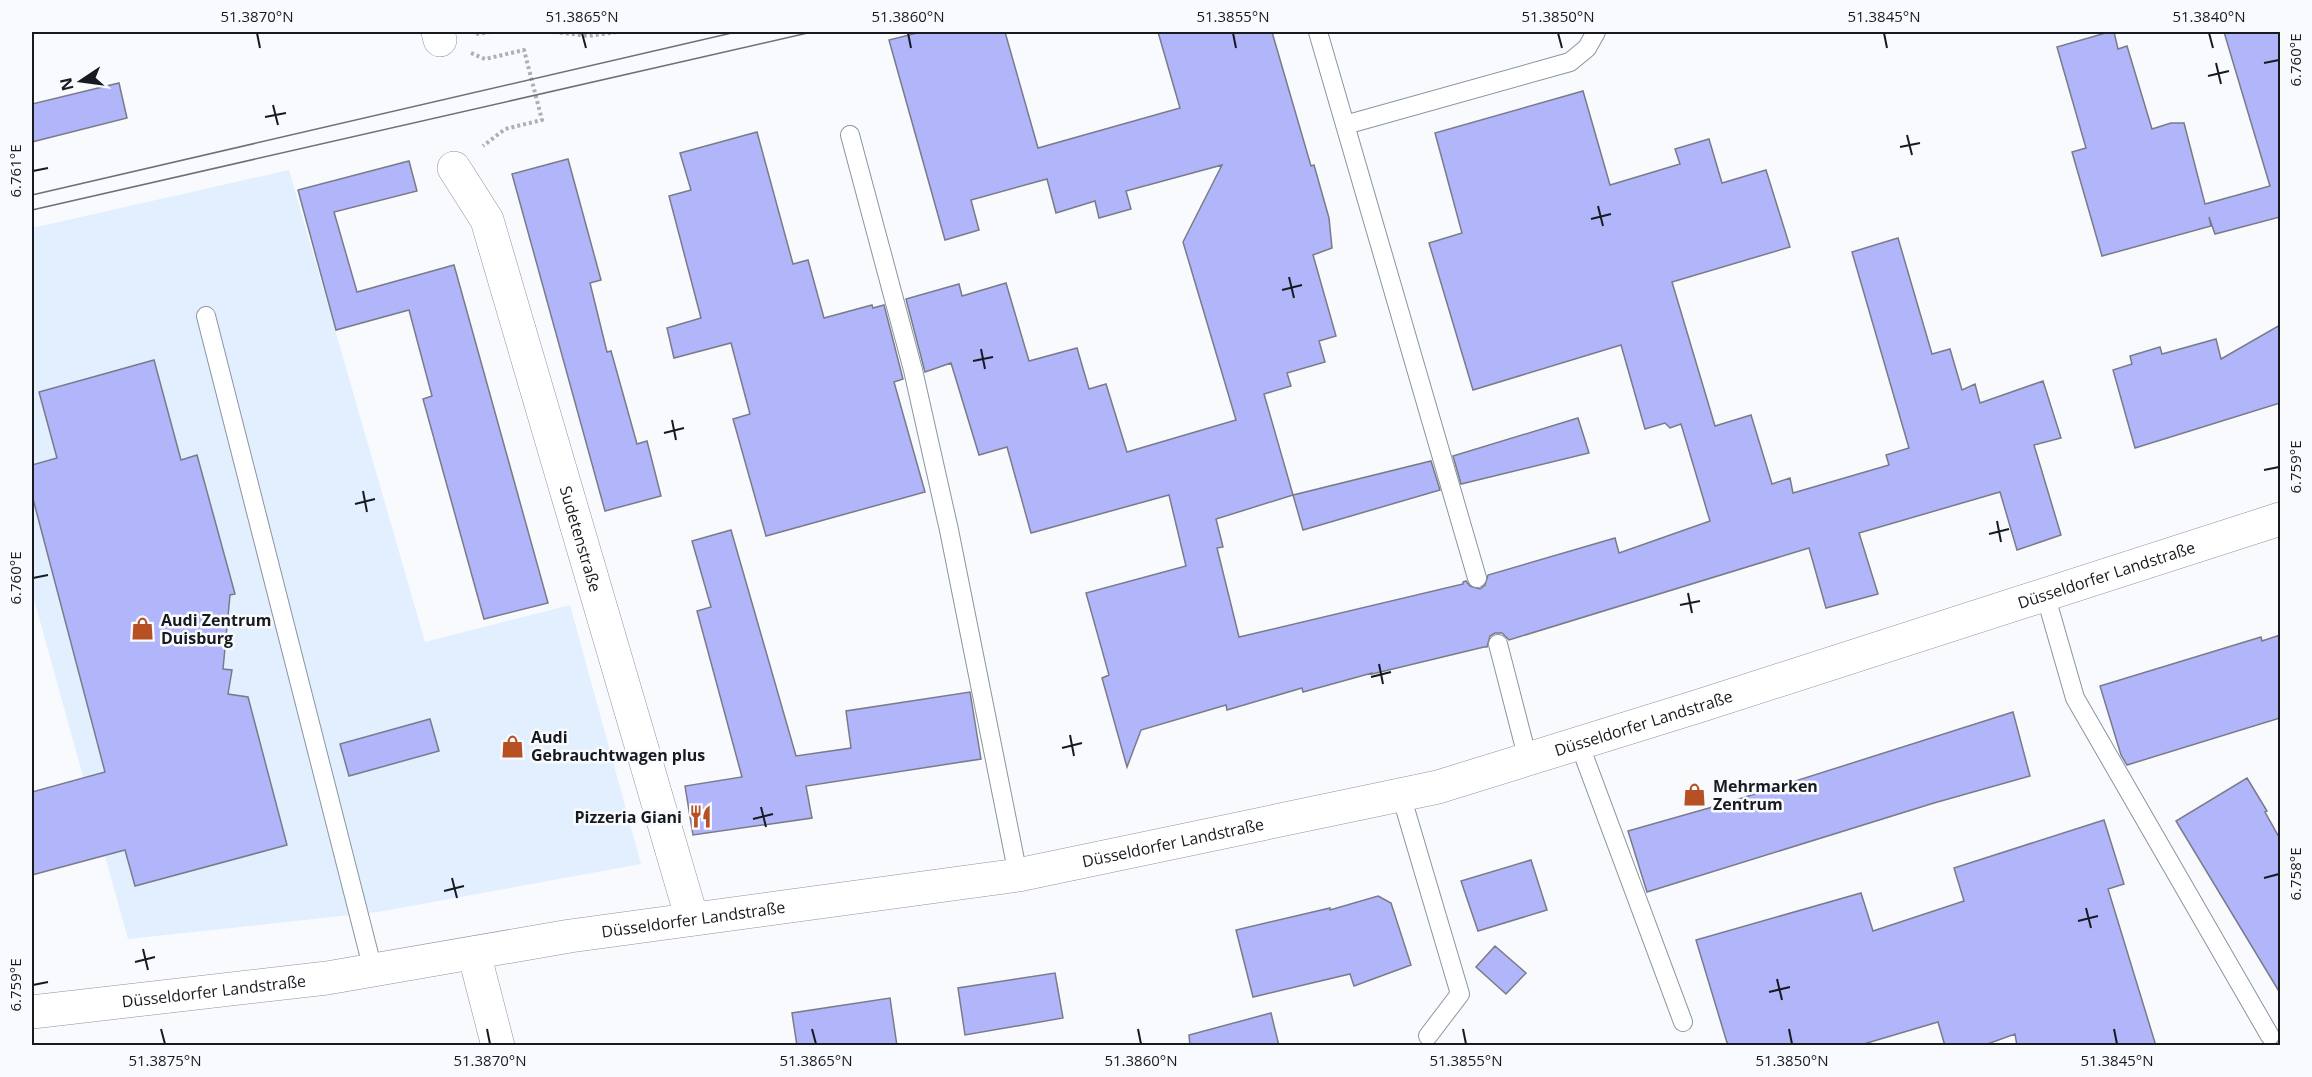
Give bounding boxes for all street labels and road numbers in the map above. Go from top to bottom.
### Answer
street label: Sudetenstraße [555,483,607,595]
street label: Düsseldorfer Landstraße [2015,536,2198,614]
street label: Düsseldorfer Landstraße [1552,685,1735,761]
street label: Düsseldorfer Landstraße [1080,813,1266,872]
street label: Düsseldorfer Landstraße [600,896,787,943]
street label: Düsseldorfer Landstraße [120,970,307,1013]

